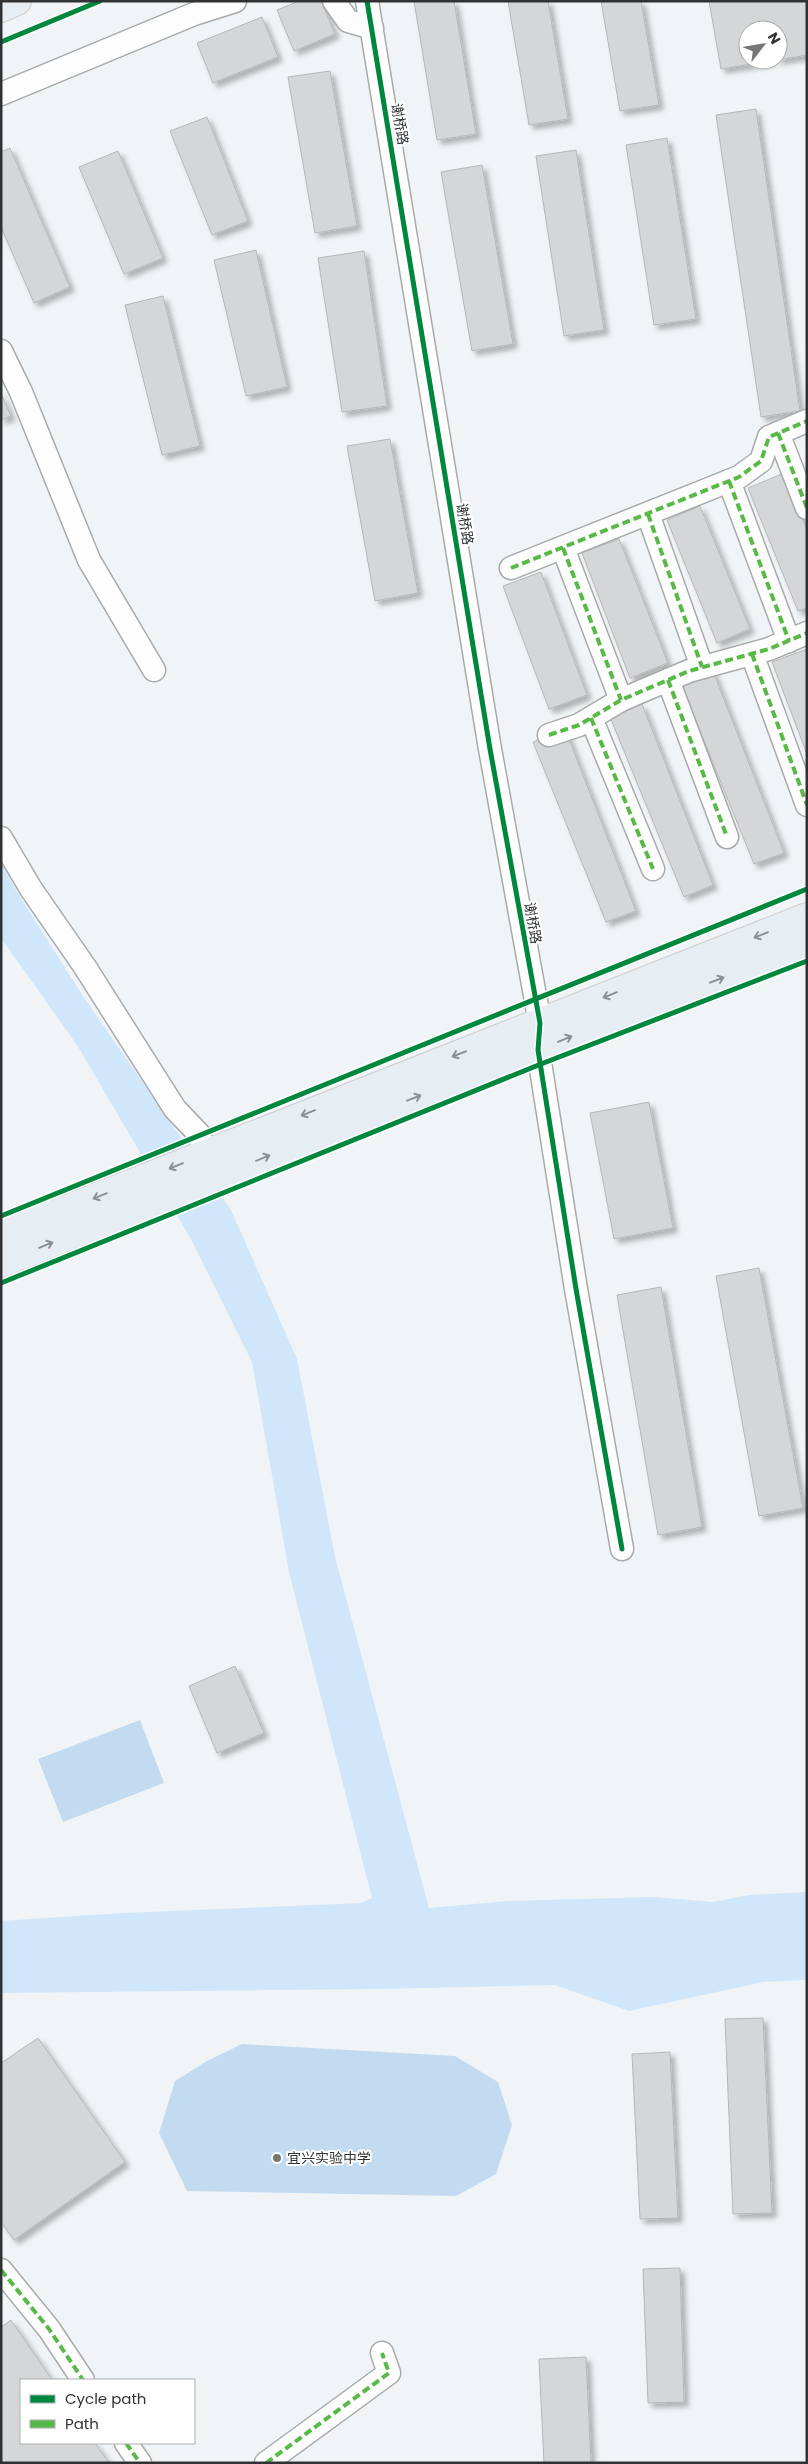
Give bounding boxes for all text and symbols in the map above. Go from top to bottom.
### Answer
north arrow [738,20,788,70]
text: N [763,29,785,48]
street label: 谢桥路 [387,102,413,146]
street label: 谢桥路 [452,502,478,546]
street label: 谢桥路 [520,901,546,945]
one-way arrow [754,931,770,940]
one-way arrow [709,974,724,984]
one-way arrow [603,991,619,1000]
one-way arrow [557,1034,572,1043]
one-way arrow [452,1050,467,1059]
one-way arrow [406,1093,421,1102]
one-way arrow [301,1109,316,1118]
one-way arrow [255,1153,270,1163]
one-way arrow [169,1162,184,1171]
one-way arrow [93,1192,108,1201]
one-way arrow [38,1240,54,1249]
place label: 宜兴实验中学 [287,2148,371,2168]
marker: 宜兴实验中学 [271,2152,283,2164]
legend [20,2379,195,2444]
text: Cycle path [65,2388,146,2409]
text: Path [65,2413,99,2434]

